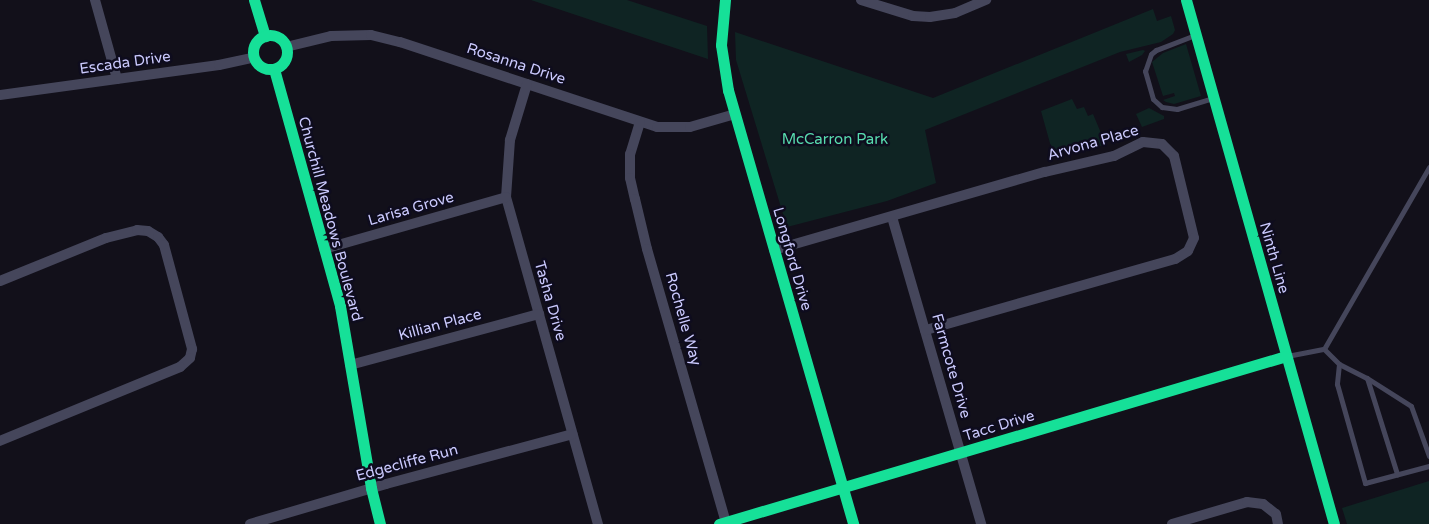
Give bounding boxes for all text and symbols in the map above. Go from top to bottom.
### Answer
street label: Rosanna Drive [464,40,568,88]
street label: Escada Drive [78,48,172,78]
street label: Churchill Meadows Boulevard [294,115,366,323]
street label: Arvona Place [1045,121,1141,165]
park label: McCarron Park [782,131,888,149]
street label: Larisa Grove [366,188,456,230]
street label: Longford Drive [769,205,815,313]
street label: Ninth Line [1255,220,1293,296]
street label: Tasha Drive [530,259,570,343]
street label: Rochelle Way [661,270,705,368]
street label: Killian Place [397,305,483,345]
street label: Farmcote Drive [927,312,975,420]
street label: Tacc Drive [961,407,1037,445]
street label: Edgecliffe Run [354,441,460,485]

